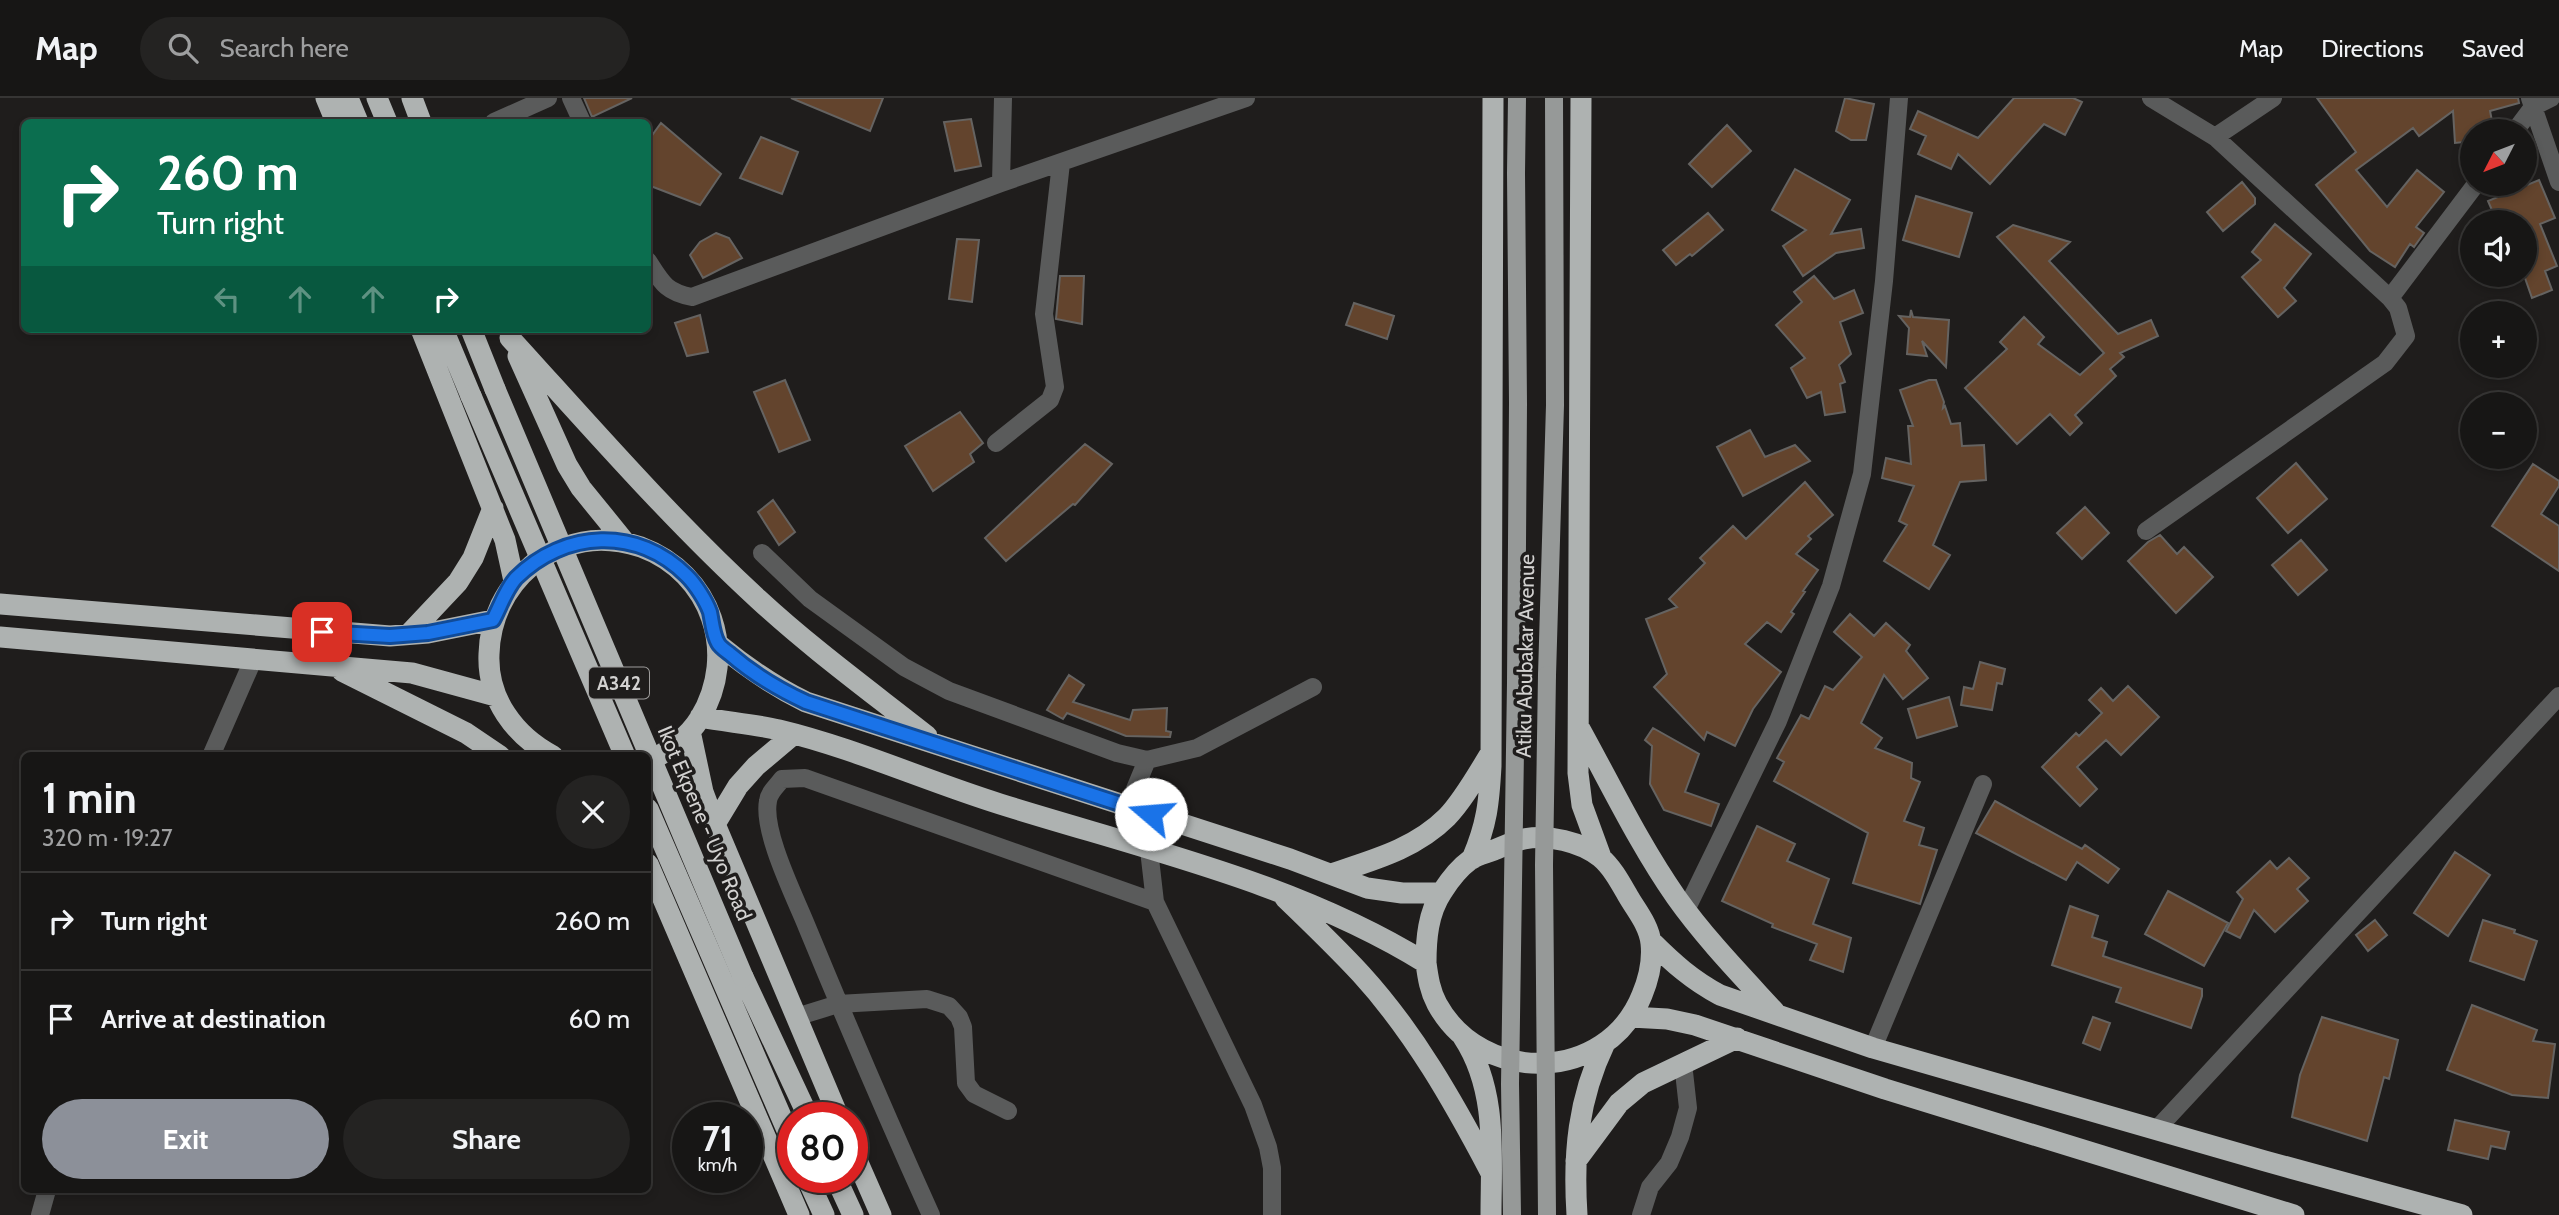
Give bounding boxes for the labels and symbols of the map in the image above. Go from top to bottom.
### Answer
north arrow [2460,119,2538,196]
street label: Atiku Abubakar Avenue [1511,554,1539,758]
pin [292,602,352,662]
road number: A342 [589,668,649,698]
street label: Ikot Ekpene - Uyo Road [653,722,757,924]
position arrow [1114,777,1188,851]
speed limit sign: 80 [777,1102,868,1193]

